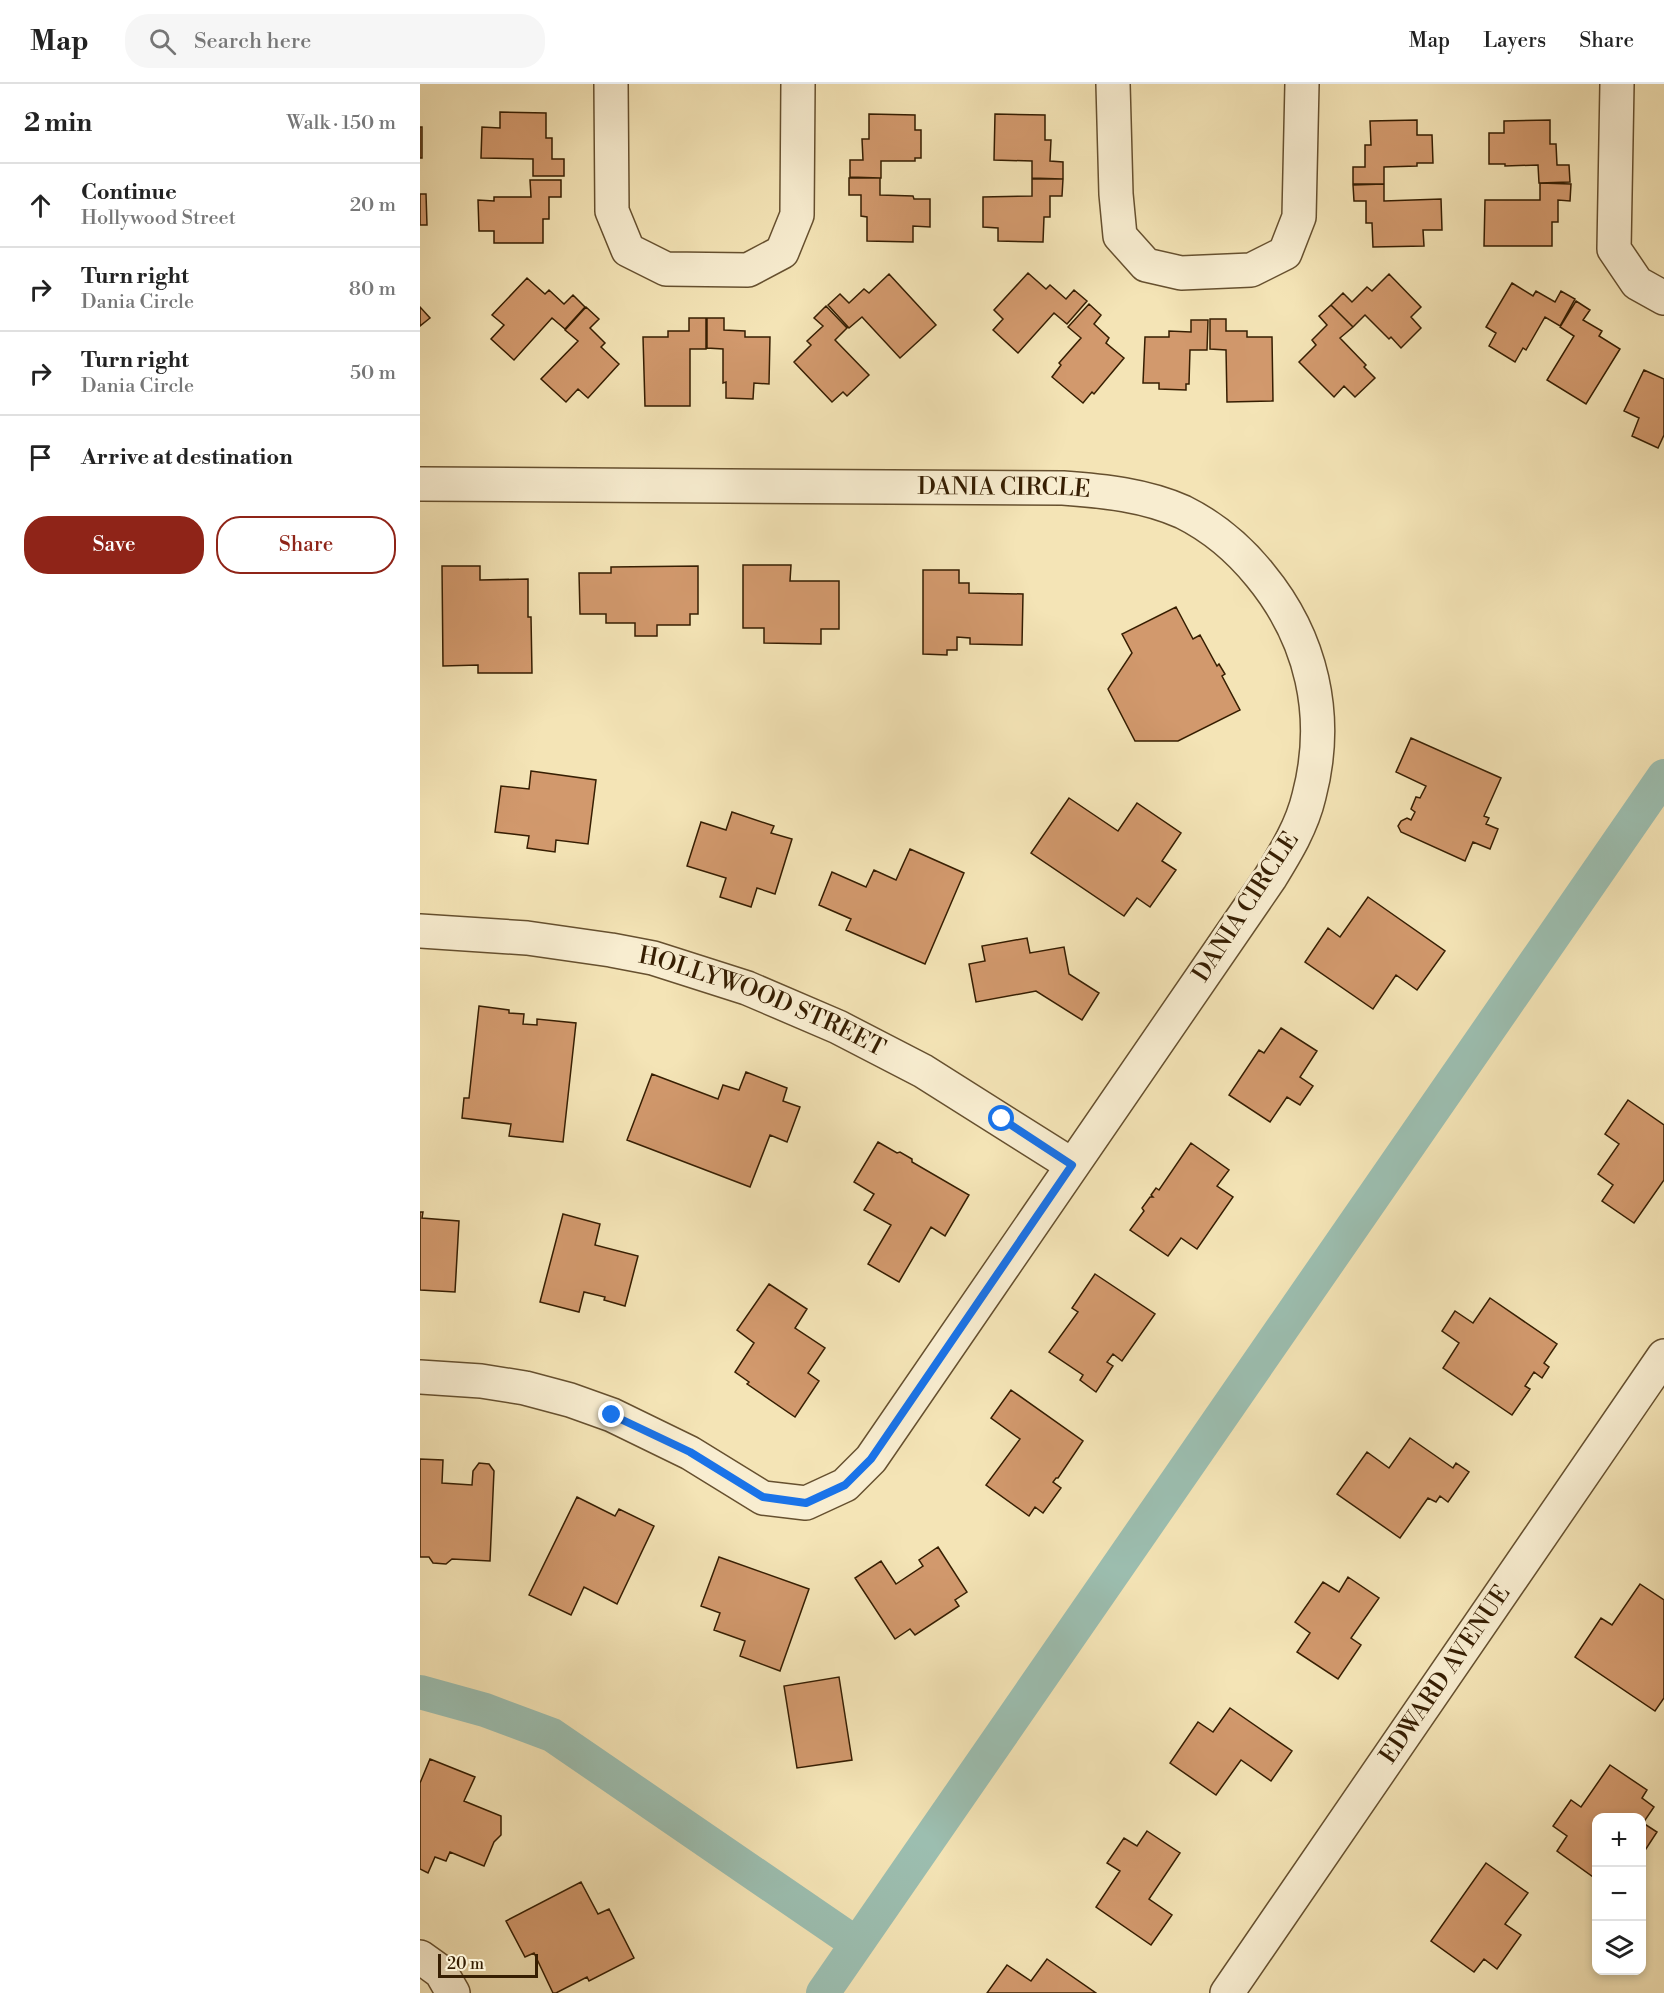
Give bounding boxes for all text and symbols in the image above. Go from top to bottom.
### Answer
search box [125,14,545,68]
text: Map [30,24,89,59]
icon: search [146,25,179,58]
text: Search here [194,28,311,55]
text: Map [1409,28,1450,54]
text: Layers [1483,28,1546,54]
text: Share [1579,28,1634,54]
text: 2 min [24,107,92,139]
text: Walk · 150 m [287,111,396,136]
text: Continue [81,179,177,206]
icon: ahead [24,189,57,222]
text: 20 m [350,193,396,218]
text: Hollywood Street [81,206,236,231]
text: Turn right [81,263,189,290]
icon: right [24,273,57,306]
text: 80 m [349,277,396,302]
text: Dania Circle [81,290,194,315]
text: Turn right [81,347,189,374]
icon: right [24,357,57,390]
text: 50 m [350,361,396,386]
text: Dania Circle [81,374,194,399]
icon: arrive [24,441,57,474]
text: Arrive at destination [81,444,293,471]
street label: DANIA CIRCLE [917,472,1092,505]
button: Save [24,516,204,574]
button: Share [216,516,396,574]
street label: DANIA CIRCLE [1186,826,1306,988]
street label: HOLLYWOOD STREET [636,941,890,1064]
route start [988,1105,1014,1131]
route end [598,1401,624,1427]
street label: EDWARD AVENUE [1374,1580,1517,1770]
map controls [1592,1813,1646,1975]
button: + [1592,1813,1646,1867]
button: − [1592,1867,1646,1921]
button: layers [1592,1921,1646,1975]
scale bar [438,1951,538,1978]
text: 20 m [447,1954,484,1974]

